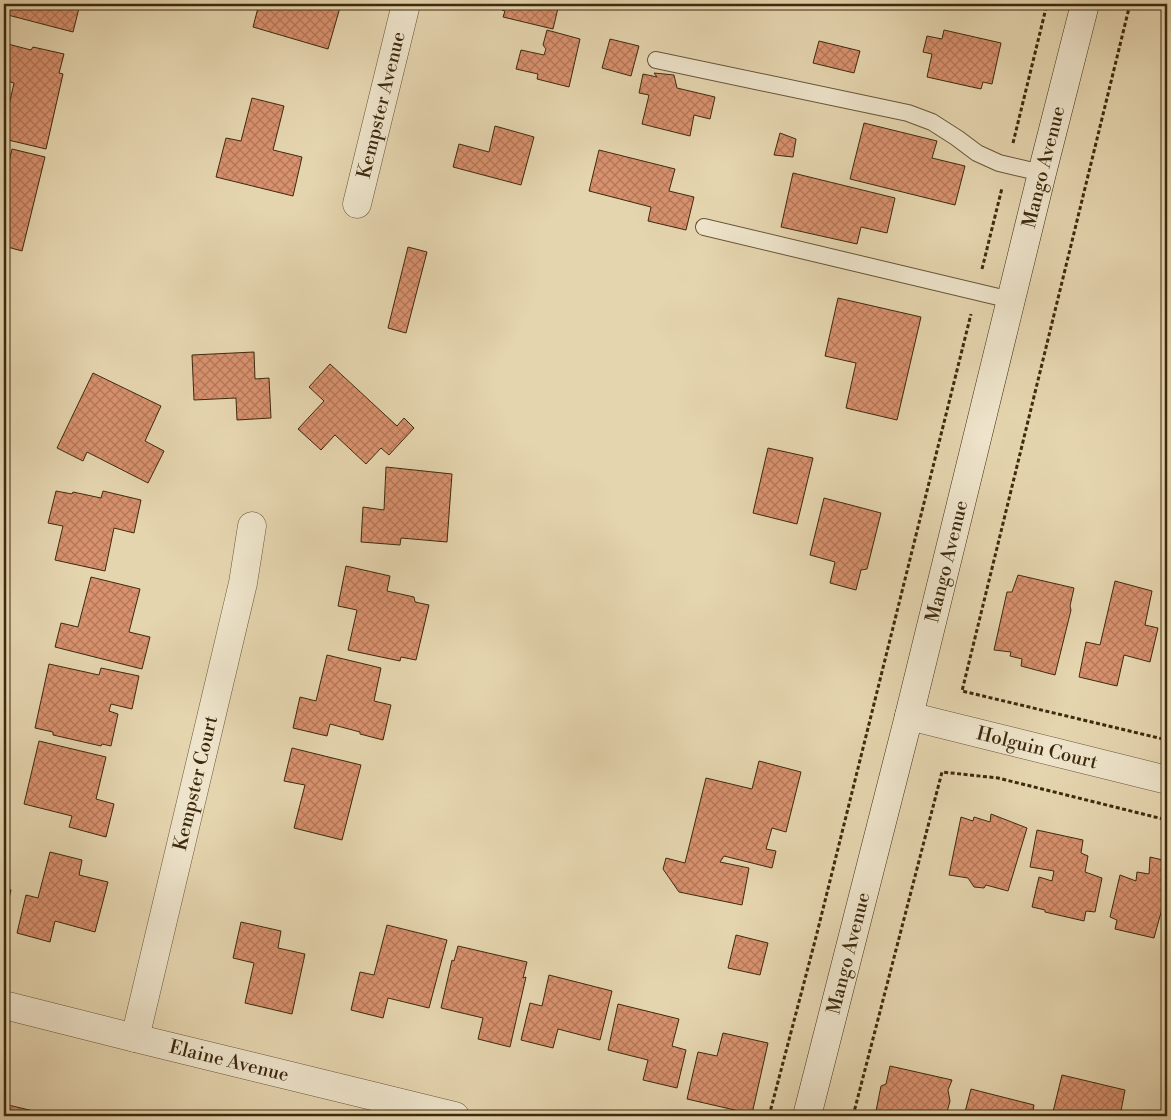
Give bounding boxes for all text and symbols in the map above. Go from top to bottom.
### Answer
street label: Kempster Avenue [352,29,411,181]
street label: Mango Avenue [1017,104,1071,231]
street label: Mango Avenue [920,498,973,625]
street label: Kempster Court [168,713,223,853]
street label: Holguin Court [974,721,1100,774]
street label: Mango Avenue [821,890,876,1017]
street label: Elaine Avenue [167,1035,291,1087]

